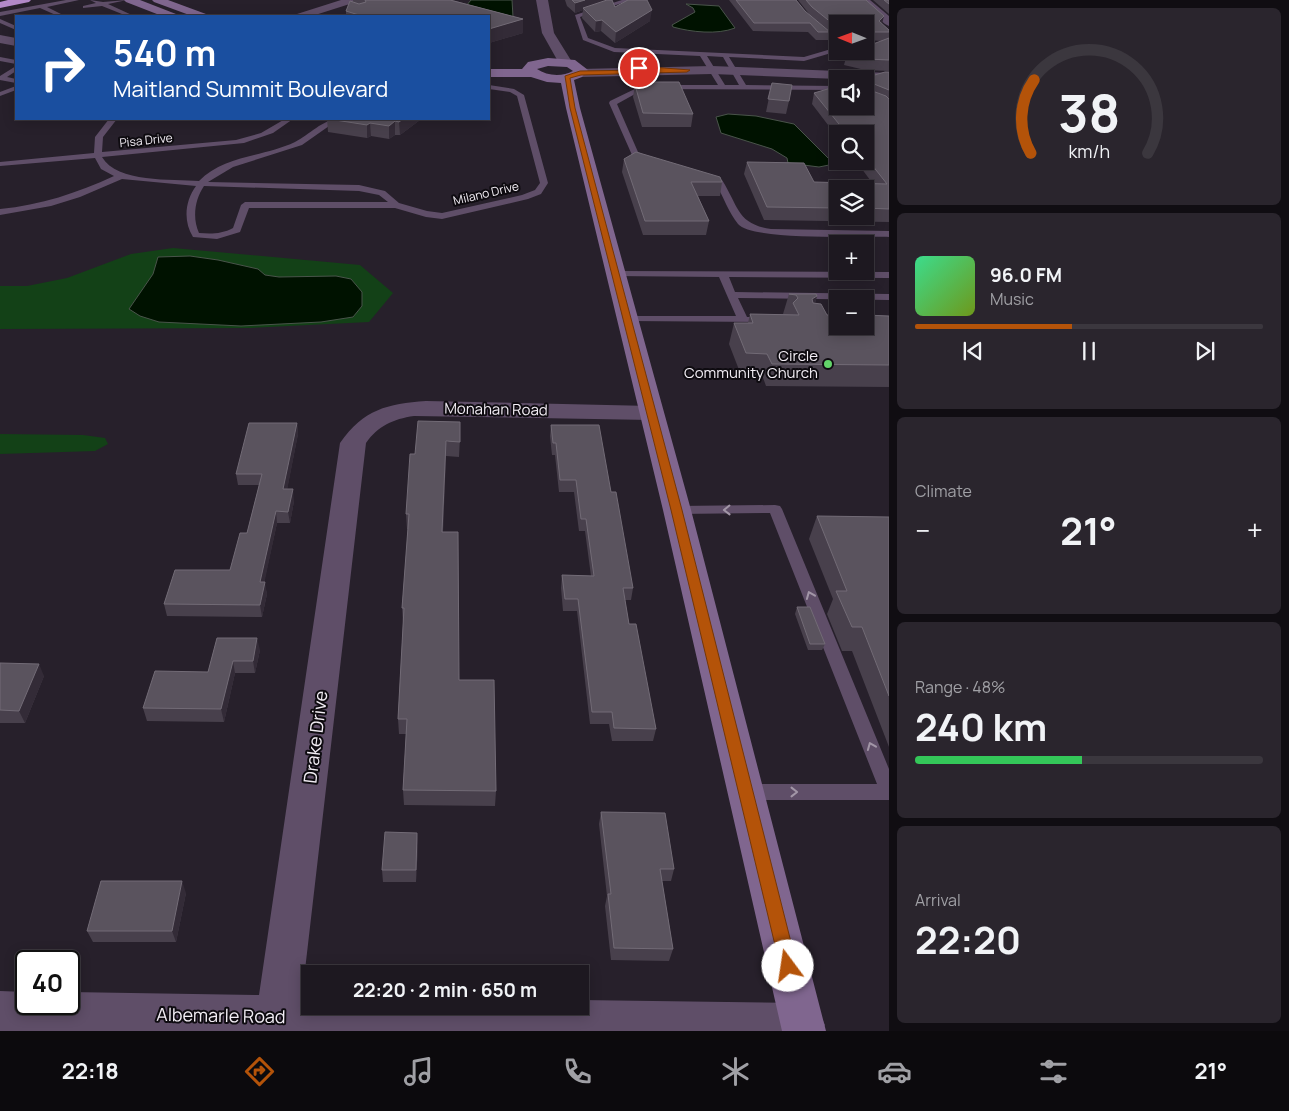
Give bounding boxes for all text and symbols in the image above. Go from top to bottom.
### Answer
north arrow [829,15,874,60]
map controls [829,15,874,335]
text: 540 m [113,29,216,77]
icon: right [30,35,95,100]
pin [618,47,660,89]
icon: arrive [625,54,653,82]
button: sound [829,70,874,115]
text: Maitland Summit Boulevard [113,74,388,104]
text: 38 [1058,77,1120,148]
button: search [829,125,874,170]
street label: Pisa Drive [119,129,173,151]
text: km/h [1068,139,1110,163]
street label: Milano Drive [451,177,521,209]
button: layers [829,180,874,225]
button: + [829,235,874,280]
text: 96.0 FM [990,262,1062,288]
text: Music [990,288,1034,310]
button: − [829,290,874,335]
icon: previous [959,337,987,365]
icon: pause [1075,337,1103,365]
icon: next [1191,337,1219,365]
place label: Circle Community Church [684,345,818,383]
marker: Circle Community Church [822,358,834,370]
street label: Monahan Road [444,398,548,420]
text: Climate [915,480,972,502]
one-way arrow [722,504,730,515]
text: 21° [1060,504,1117,556]
text: − [915,511,930,549]
text: + [1247,511,1263,549]
one-way arrow [806,591,816,600]
text: Range · 48% [915,676,1005,698]
street label: Drake Drive [297,689,333,785]
text: 240 km [915,700,1047,752]
one-way arrow [867,742,877,751]
one-way arrow [790,787,798,797]
text: Arrival [915,889,961,911]
text: 22:20 [915,913,1021,965]
position arrow [761,939,813,991]
speed limit sign: 40 [15,950,80,1015]
text: 22:20 · 2 min · 650 m [353,977,537,1003]
street label: Albemarle Road [156,1002,286,1028]
icon: directions [242,1054,277,1089]
icon: music [401,1054,436,1089]
icon: phone [560,1054,595,1089]
icon: climate [718,1054,753,1089]
icon: car [877,1054,912,1089]
icon: filters [1036,1054,1071,1089]
text: 22:18 [62,1056,119,1086]
text: 21° [1195,1056,1227,1086]

